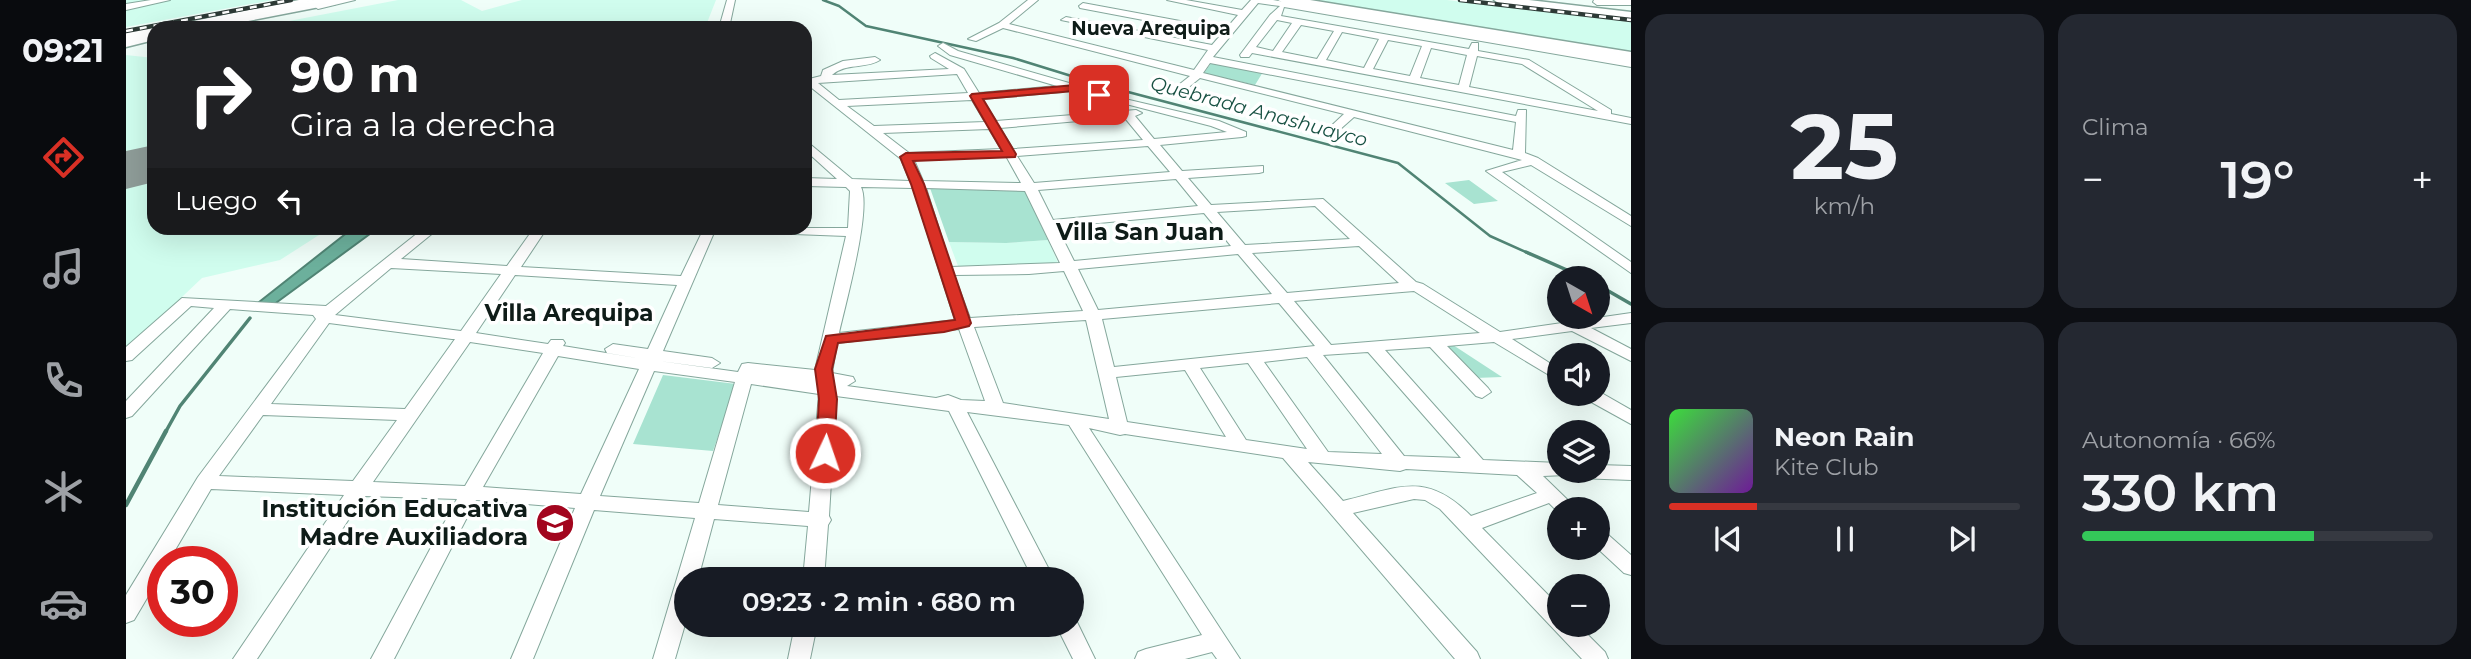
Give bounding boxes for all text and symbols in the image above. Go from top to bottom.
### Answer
district label: Nueva Arequipa [1071,17,1231,40]
text: 09:21 [22,31,104,70]
text: 90 m [290,45,420,104]
icon: right [175,49,266,140]
pin [1069,65,1129,125]
water label: Quebrada Anashuayco [1148,71,1370,152]
icon: arrive [1080,76,1118,114]
text: 25 [1791,91,1898,202]
text: Gira a la derecha [290,105,556,144]
text: Clima [2082,113,2149,141]
icon: directions [39,133,88,182]
text: 19° [2220,148,2295,211]
text: − [2082,156,2104,203]
text: + [2411,156,2433,203]
icon: left [271,182,309,220]
text: Luego [175,185,257,217]
text: km/h [1814,192,1875,220]
district label: Villa San Juan [1055,218,1224,246]
icon: music [39,244,88,293]
north arrow [1547,266,1610,329]
map controls [1547,266,1610,637]
district label: Villa Arequipa [484,299,653,327]
button: sound [1547,343,1610,406]
icon: phone [39,356,88,405]
position arrow [788,416,862,490]
button: layers [1547,420,1610,483]
text: Neon Rain [1774,421,1915,453]
text: Autonomía · 66% [2082,426,2276,454]
text: Kite Club [1774,453,1879,481]
text: 330 km [2082,461,2279,524]
icon: climate [39,467,88,516]
place label: Institución Educativa Madre Auxiliadora [261,494,528,551]
button: + [1547,497,1610,560]
school or university icon: Institución Educativa Madre Auxiliadora [534,502,576,544]
icon: previous [1709,520,1747,558]
icon: pause [1826,520,1864,558]
icon: next [1943,520,1981,558]
speed limit sign: 30 [147,546,238,637]
button: − [1547,574,1610,637]
icon: car [39,579,88,628]
text: 09:23 · 2 min · 680 m [742,586,1016,618]

